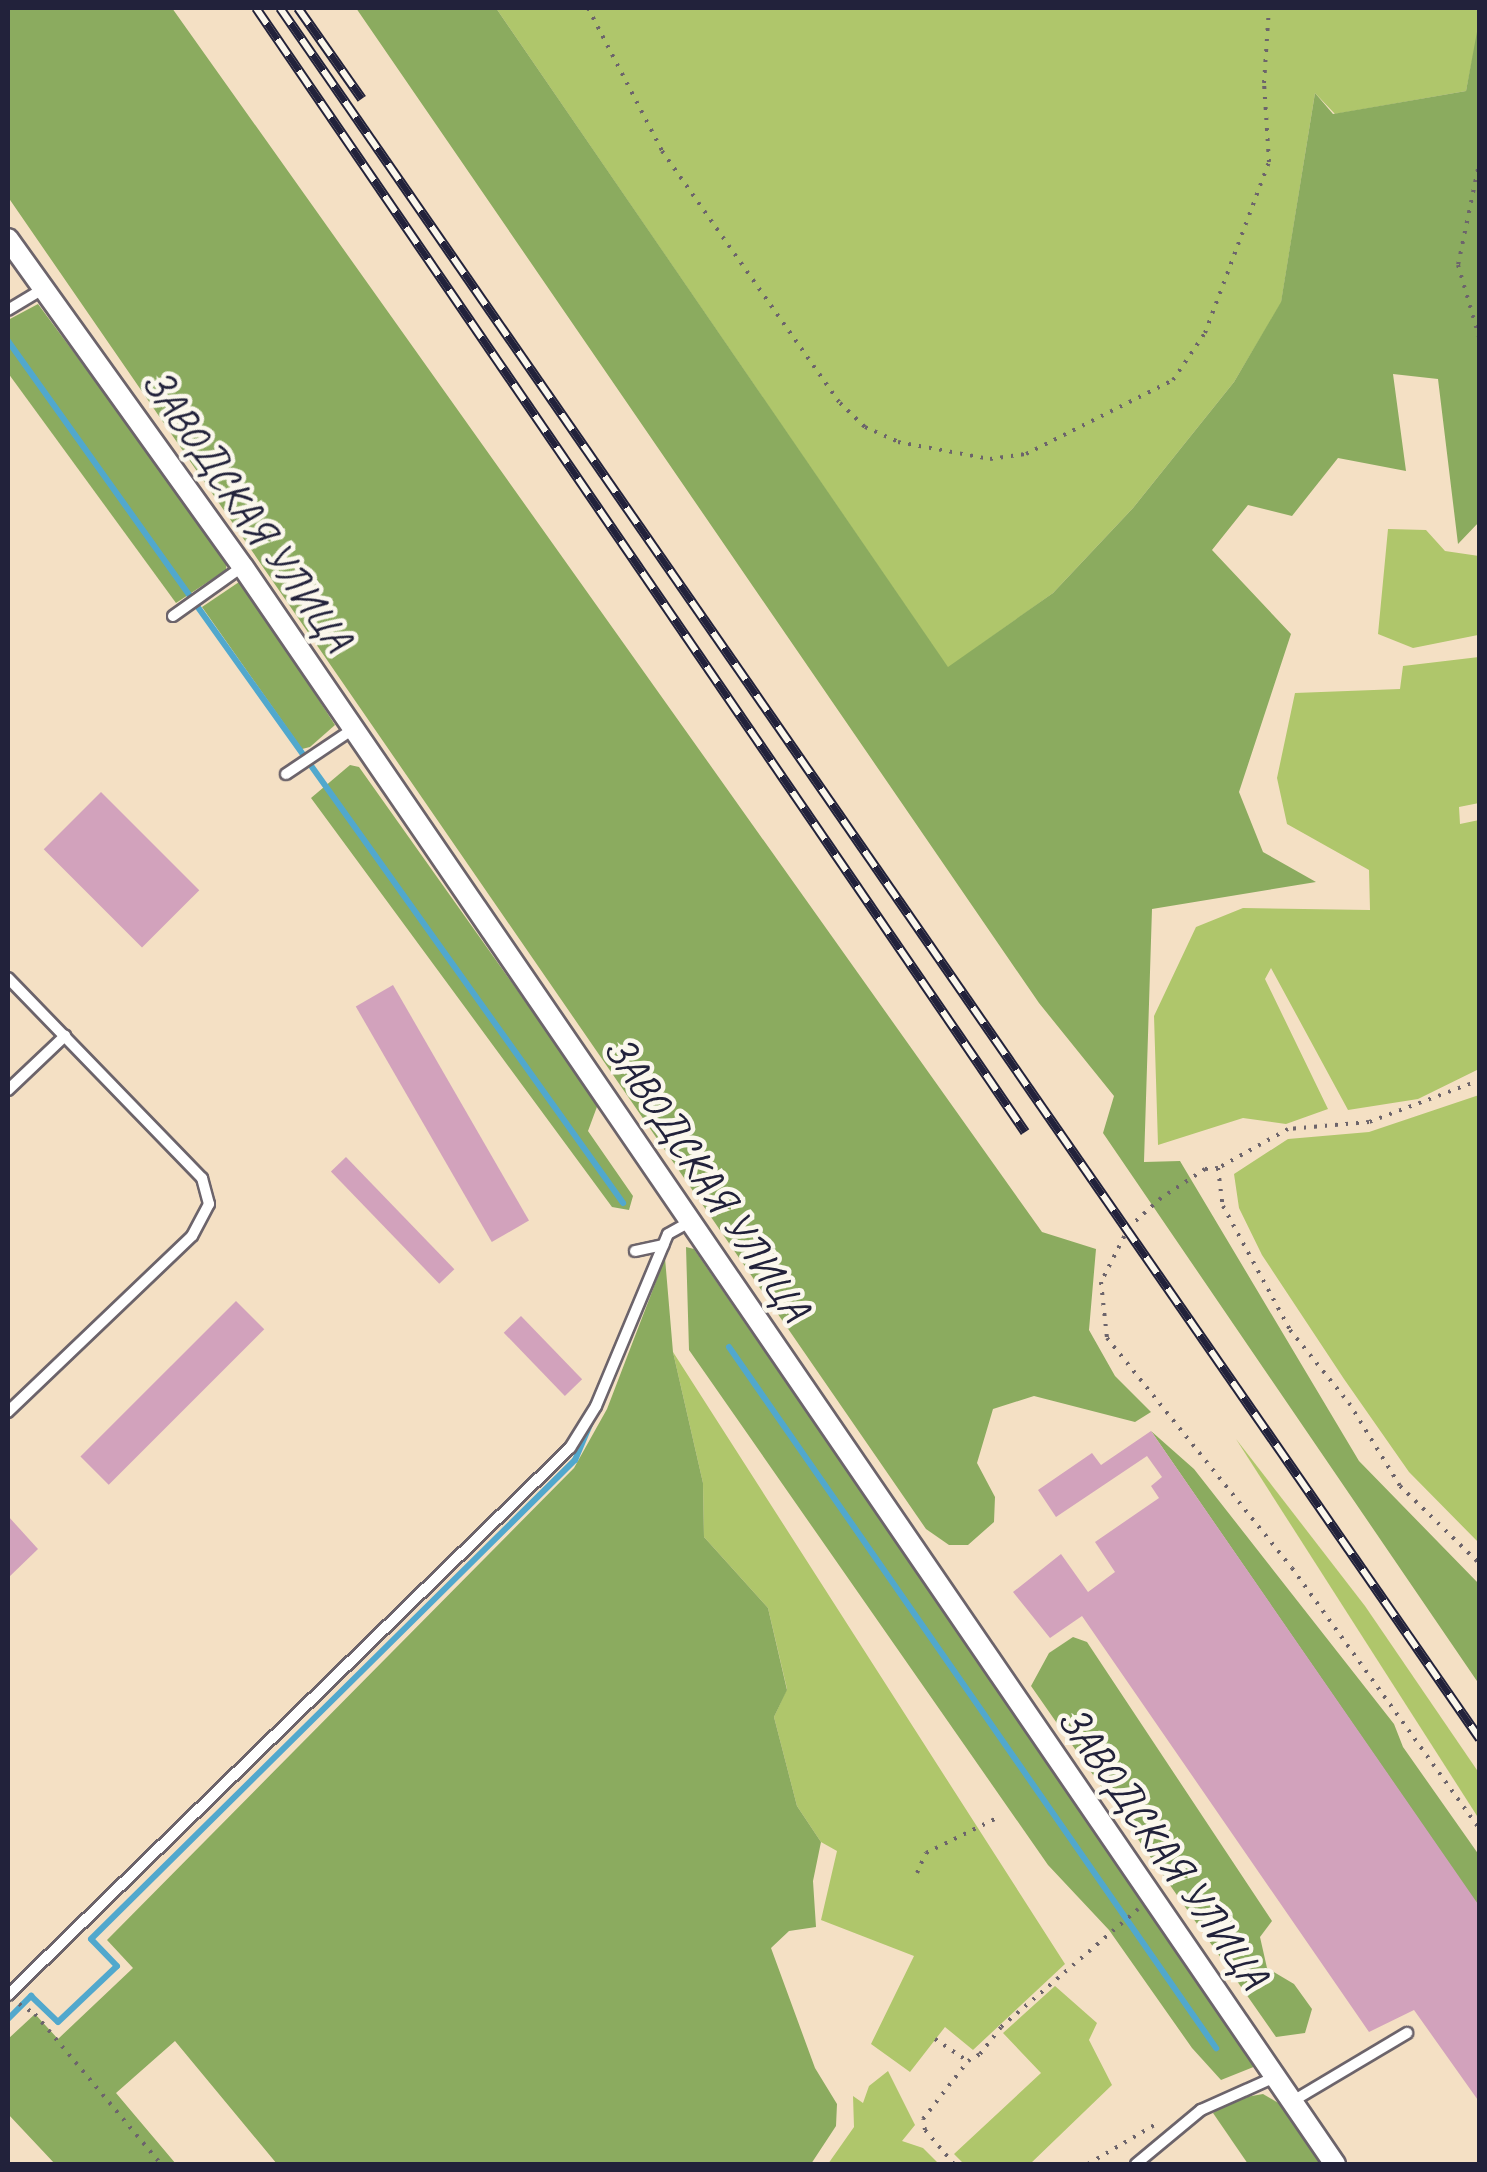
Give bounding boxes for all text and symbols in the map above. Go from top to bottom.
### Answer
street label: ЗАВОДСКАЯ УЛИЦА [130,359,362,661]
street label: ЗАВОДСКАЯ УЛИЦА [592,1026,820,1330]
street label: ЗАВОДСКАЯ УЛИЦА [1046,1696,1278,1998]

